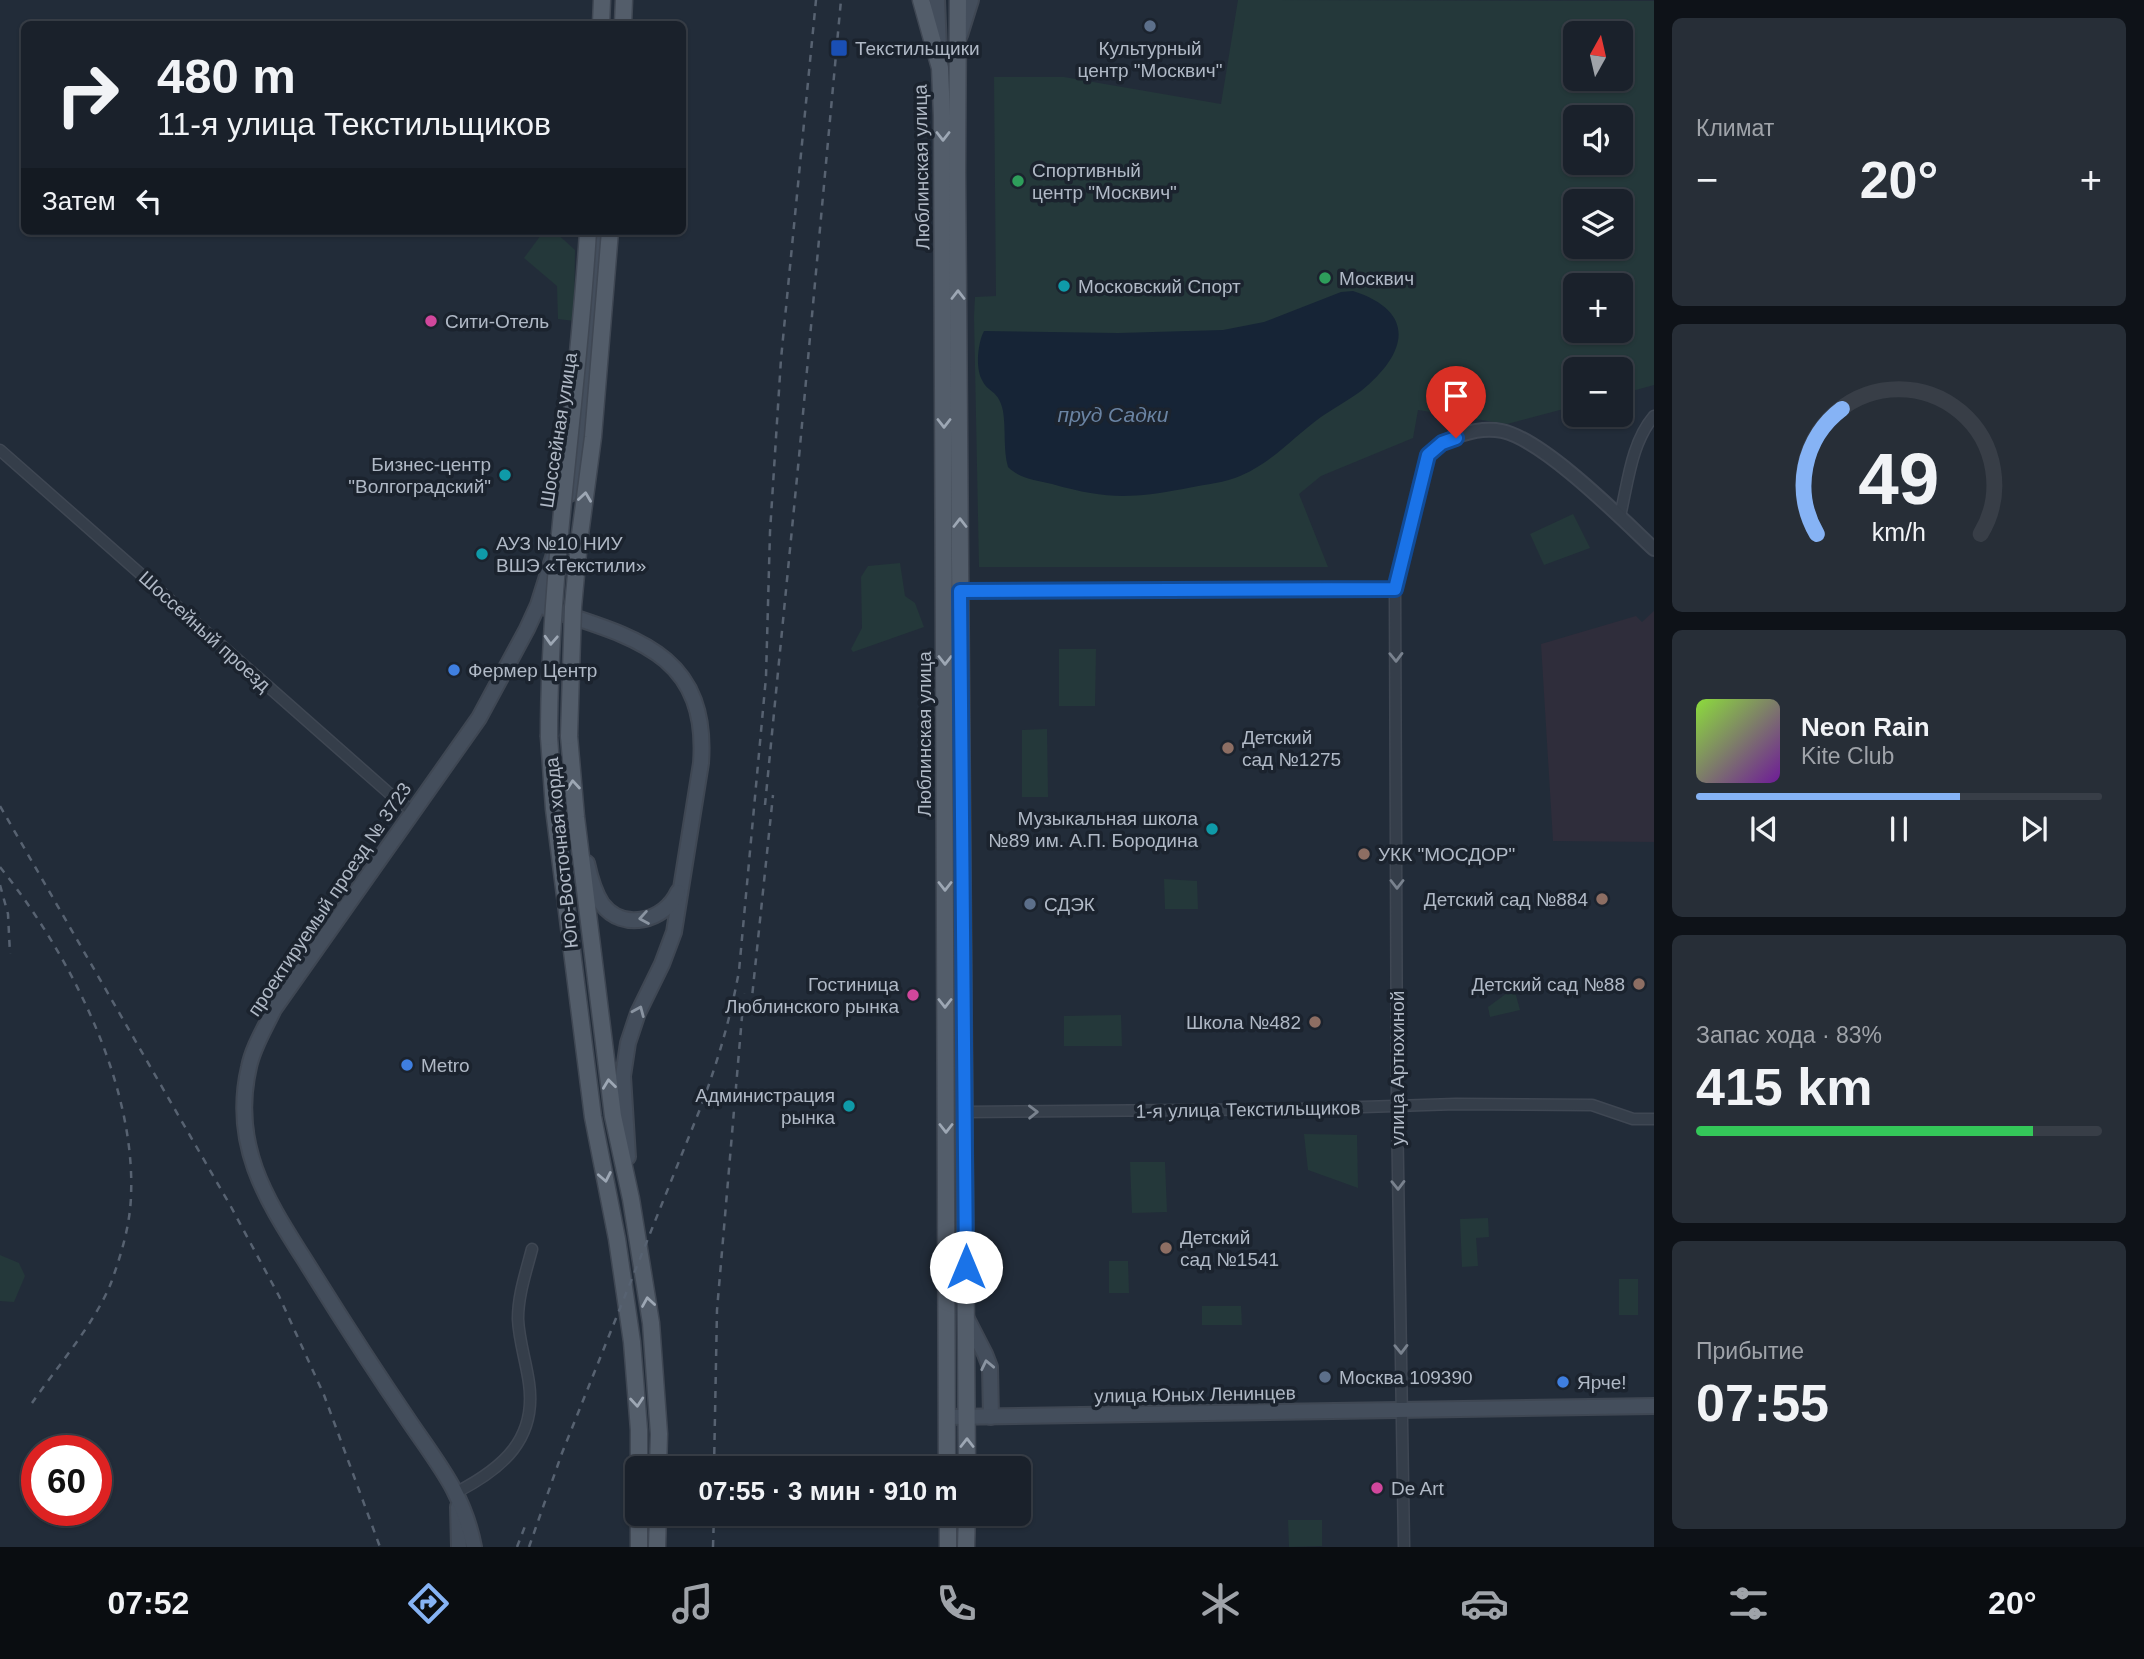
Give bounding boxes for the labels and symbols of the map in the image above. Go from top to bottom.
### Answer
marker: Культурный центр "Москвич" [1142,18,1158,34]
north arrow [1563,21,1633,91]
marker: Текстильщики [829,38,849,58]
place label: Текстильщики [855,38,980,59]
place label: Культурный центр "Москвич" [1078,38,1222,81]
street label: Люблинская улица [910,84,933,250]
one-way arrow [935,130,950,141]
place label: Спортивный центр "Москвич" [1032,160,1177,203]
marker: Спортивный центр "Москвич" [1010,173,1026,189]
place label: Москвич [1339,268,1414,289]
marker: Москвич [1317,270,1333,286]
place label: Московский Спорт [1078,276,1241,297]
marker: Московский Спорт [1056,278,1072,294]
one-way arrow [950,289,966,300]
place label: Сити-Отель [445,311,549,332]
marker: Сити-Отель [423,313,439,329]
street label: Шоссейная улица [536,350,581,509]
pin [1426,366,1486,438]
water label: пруд Садки [1058,403,1169,426]
one-way arrow [936,418,952,429]
place label: Бизнес-центр "Волгоградский" [348,454,491,497]
marker: Бизнес-центр "Волгоградский" [497,467,513,483]
one-way arrow [577,491,592,502]
one-way arrow [952,517,968,527]
place label: АУЗ №10 НИУ ВШЭ «Текстили» [496,533,646,576]
marker: АУЗ №10 НИУ ВШЭ «Текстили» [474,546,490,562]
street label: Шоссейный проезд [135,567,275,696]
one-way arrow [543,635,558,646]
street label: Люблинская улица [914,651,935,817]
one-way arrow [1388,652,1404,663]
one-way arrow [937,655,953,665]
place label: Фермер Центр [468,660,597,681]
marker: Фермер Центр [446,662,462,678]
place label: Детский сад №1275 [1242,727,1341,770]
marker: Детский сад №1275 [1220,740,1236,756]
street label: Юго-Восточная хорда [541,756,582,950]
street label: проектируемый проезд № 3723 [243,779,416,1020]
one-way arrow [566,779,581,790]
place label: Музыкальная школа №89 им. А.П. Бородина [988,808,1198,851]
marker: Музыкальная школа №89 им. А.П. Бородина [1204,821,1220,837]
place label: УКК "МОСДОР" [1378,844,1515,865]
marker: УКК "МОСДОР" [1356,846,1372,862]
one-way arrow [1389,880,1405,890]
one-way arrow [937,881,953,892]
place label: Детский сад №884 [1424,889,1588,910]
marker: Детский сад №884 [1594,891,1610,907]
place label: СДЭК [1044,894,1095,915]
marker: СДЭК [1022,896,1038,912]
one-way arrow [638,910,650,925]
place label: Гостиница Люблинского рынка [725,974,899,1017]
place label: Детский сад №88 [1471,974,1625,995]
marker: Детский сад №88 [1631,976,1647,992]
marker: Гостиница Люблинского рынка [905,987,921,1003]
street label: улица Артюхиной [1387,991,1408,1145]
one-way arrow [937,998,953,1009]
one-way arrow [631,1006,645,1018]
place label: Школа №482 [1186,1012,1301,1033]
marker: Школа №482 [1307,1014,1323,1030]
place label: Metro [421,1055,470,1076]
marker: Metro [399,1057,415,1073]
one-way arrow [602,1078,617,1090]
place label: Администрация рынка [695,1085,835,1128]
street label: 1-я улица Текстильщиков [1135,1097,1361,1122]
marker: Администрация рынка [841,1098,857,1114]
one-way arrow [1028,1104,1039,1119]
one-way arrow [938,1123,954,1134]
one-way arrow [596,1171,611,1183]
one-way arrow [1390,1181,1406,1191]
place label: Детский сад №1541 [1180,1227,1279,1270]
position arrow [929,1230,1003,1304]
marker: Детский сад №1541 [1158,1240,1174,1256]
one-way arrow [641,1297,656,1308]
one-way arrow [1393,1344,1409,1355]
one-way arrow [981,1359,996,1371]
place label: Москва 109390 [1339,1367,1473,1388]
marker: Москва 109390 [1317,1369,1333,1385]
place label: Ярче! [1577,1372,1627,1393]
marker: Ярче! [1555,1374,1571,1390]
street label: улица Юных Ленинцев [1094,1382,1296,1407]
one-way arrow [629,1396,644,1407]
speed limit sign: 60 [21,1435,112,1526]
one-way arrow [959,1437,975,1447]
place label: De Art [1391,1478,1445,1499]
marker: De Art [1369,1480,1385,1496]

